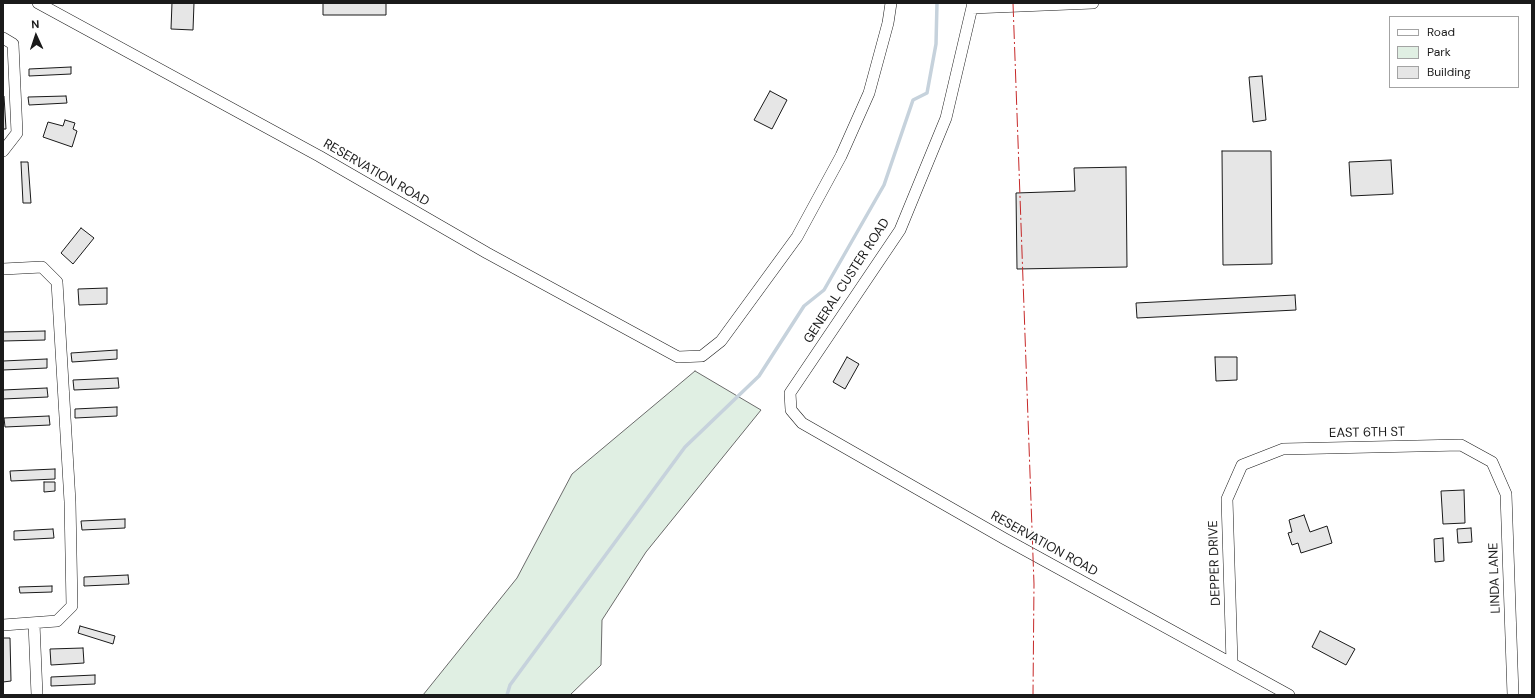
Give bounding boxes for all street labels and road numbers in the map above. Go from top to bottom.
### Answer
street label: RESERVATION ROAD [320,136,432,210]
street label: GENERAL CUSTER ROAD [801,216,893,346]
street label: EAST 6TH ST [1329,425,1405,441]
street label: RESERVATION ROAD [988,508,1100,580]
street label: DEPPER DRIVE [1206,520,1224,606]
street label: LINDA LANE [1486,542,1504,614]

